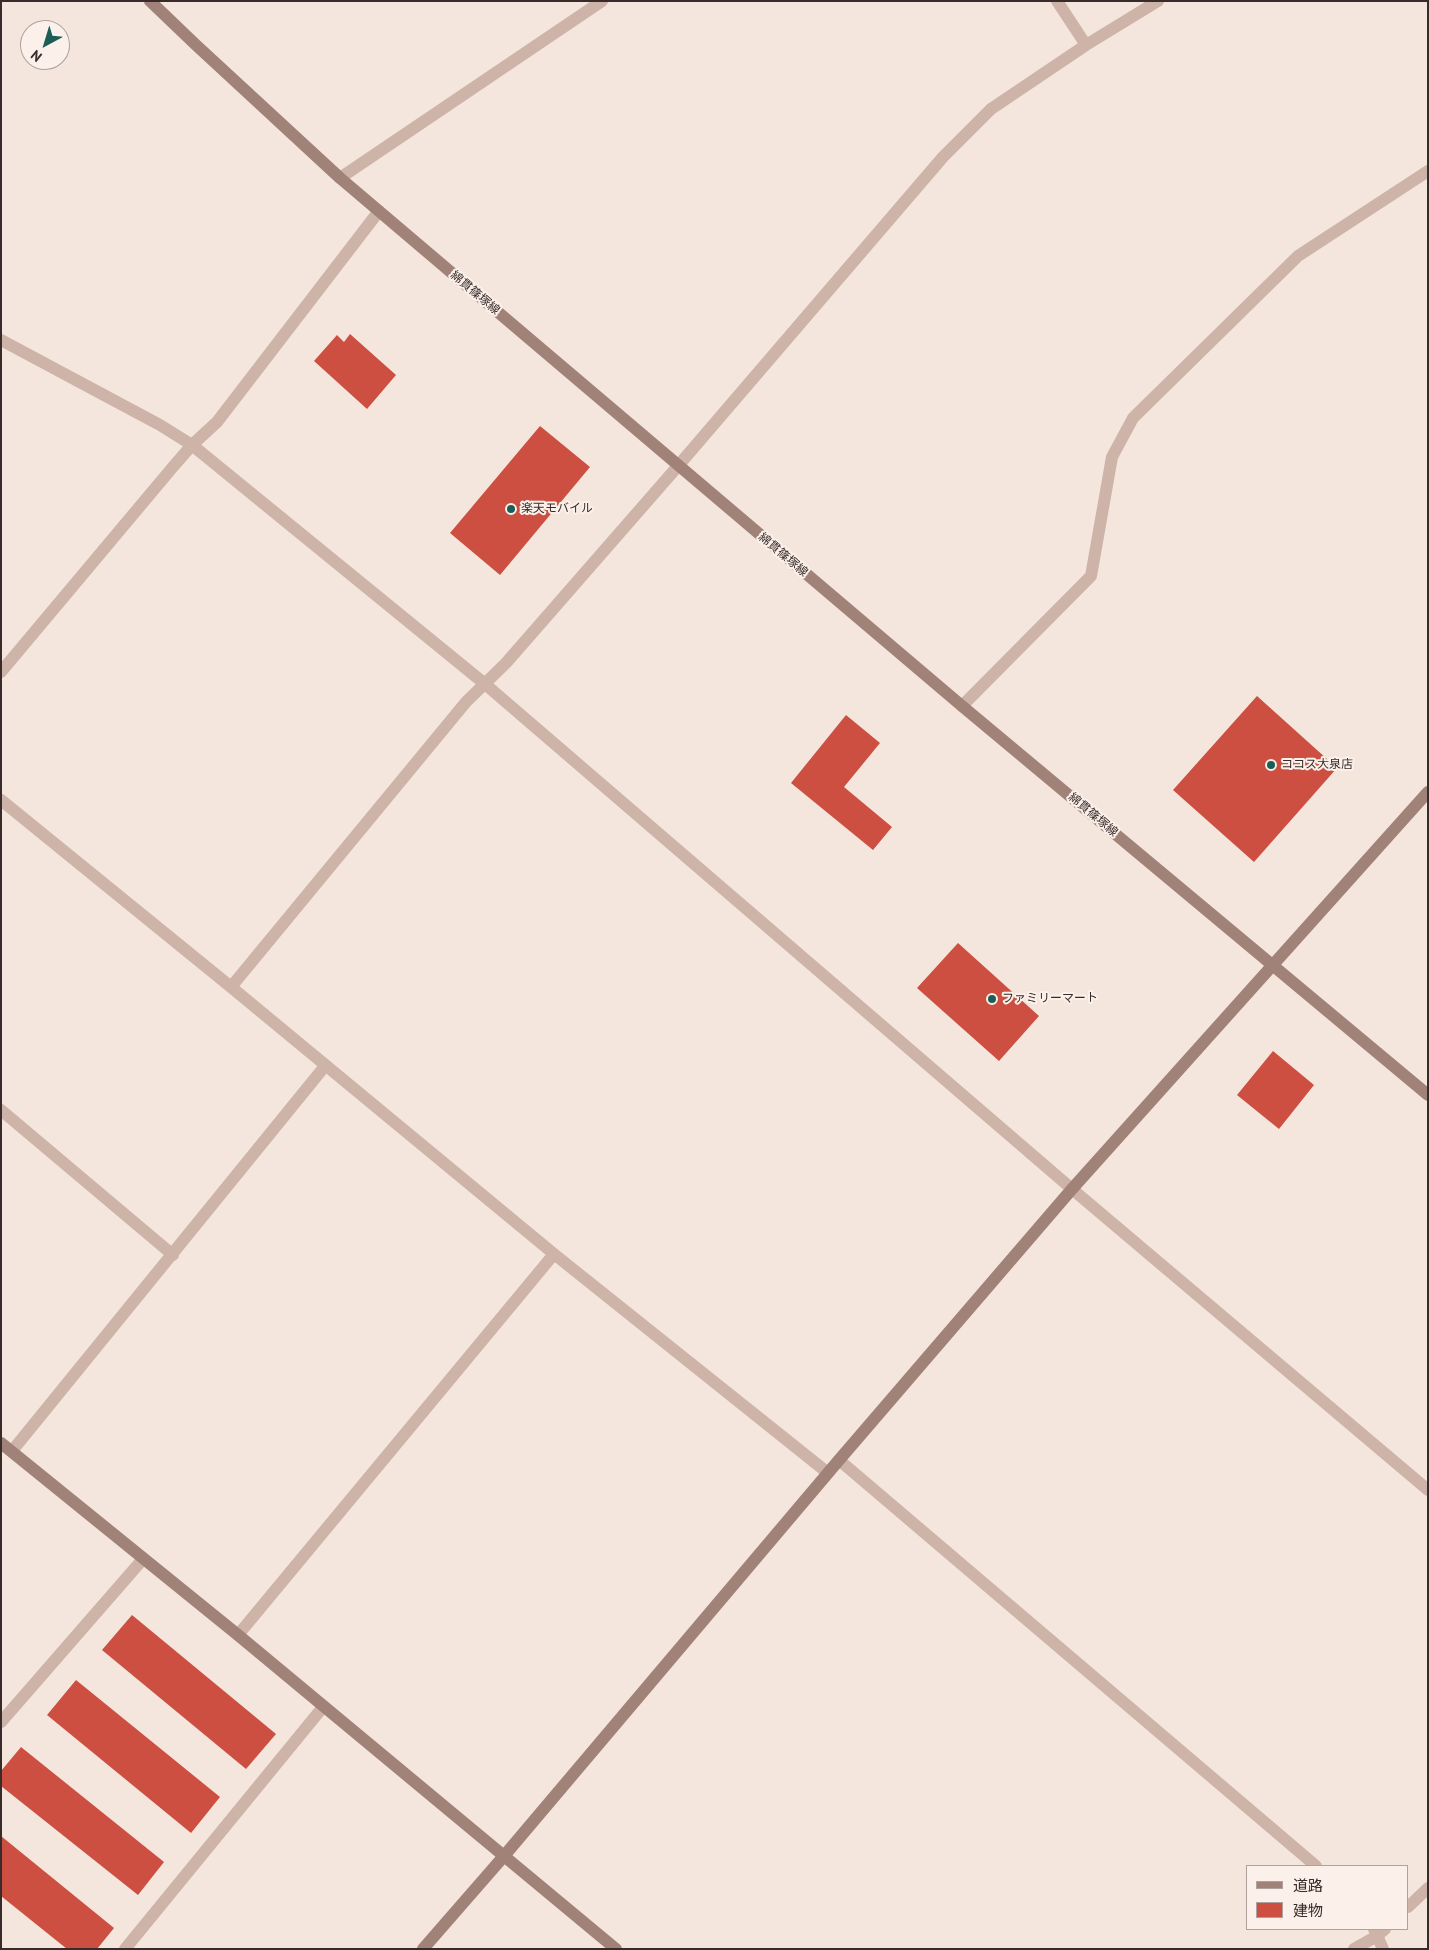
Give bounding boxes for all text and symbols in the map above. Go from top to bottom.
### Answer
north arrow [20,20,70,70]
text: N [27,46,45,66]
street label: 綿貫篠塚線 [447,268,503,318]
place label: 楽天モバイル [521,502,593,516]
marker: 楽天モバイル [505,503,517,515]
street label: 綿貫篠塚線 [755,530,811,580]
place label: ココス大泉店 [1281,758,1353,772]
marker: ココス大泉店 [1265,759,1277,771]
street label: 綿貫篠塚線 [1065,790,1121,840]
place label: ファミリーマート [1002,992,1098,1006]
marker: ファミリーマート [986,993,998,1005]
legend [1246,1865,1409,1930]
text: 道路 [1293,1876,1323,1895]
text: 建物 [1293,1901,1323,1920]

